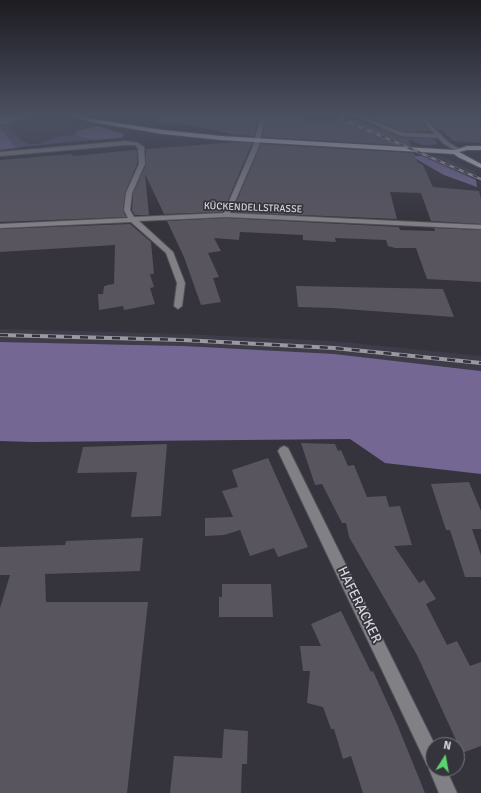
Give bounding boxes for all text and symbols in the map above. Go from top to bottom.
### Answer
street label: KÜCKENDELLSTRASSE [204,200,302,216]
street label: HAFERACKER [333,564,385,646]
north arrow [425,737,465,777]
text: N [442,739,452,753]

